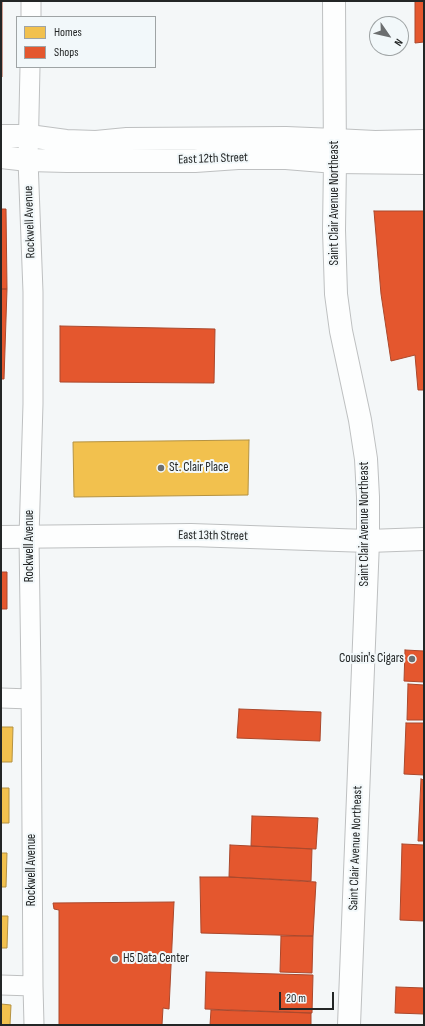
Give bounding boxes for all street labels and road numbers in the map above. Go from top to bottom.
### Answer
street label: Saint Clair Avenue Northeast [327,141,343,265]
street label: East 12th Street [178,150,248,168]
street label: Rockwell Avenue [21,185,39,259]
street label: Saint Clair Avenue Northeast [357,462,373,586]
street label: Rockwell Avenue [22,510,38,582]
street label: East 13th Street [178,528,248,544]
street label: Saint Clair Avenue Northeast [346,785,366,911]
street label: Rockwell Avenue [24,834,40,906]

